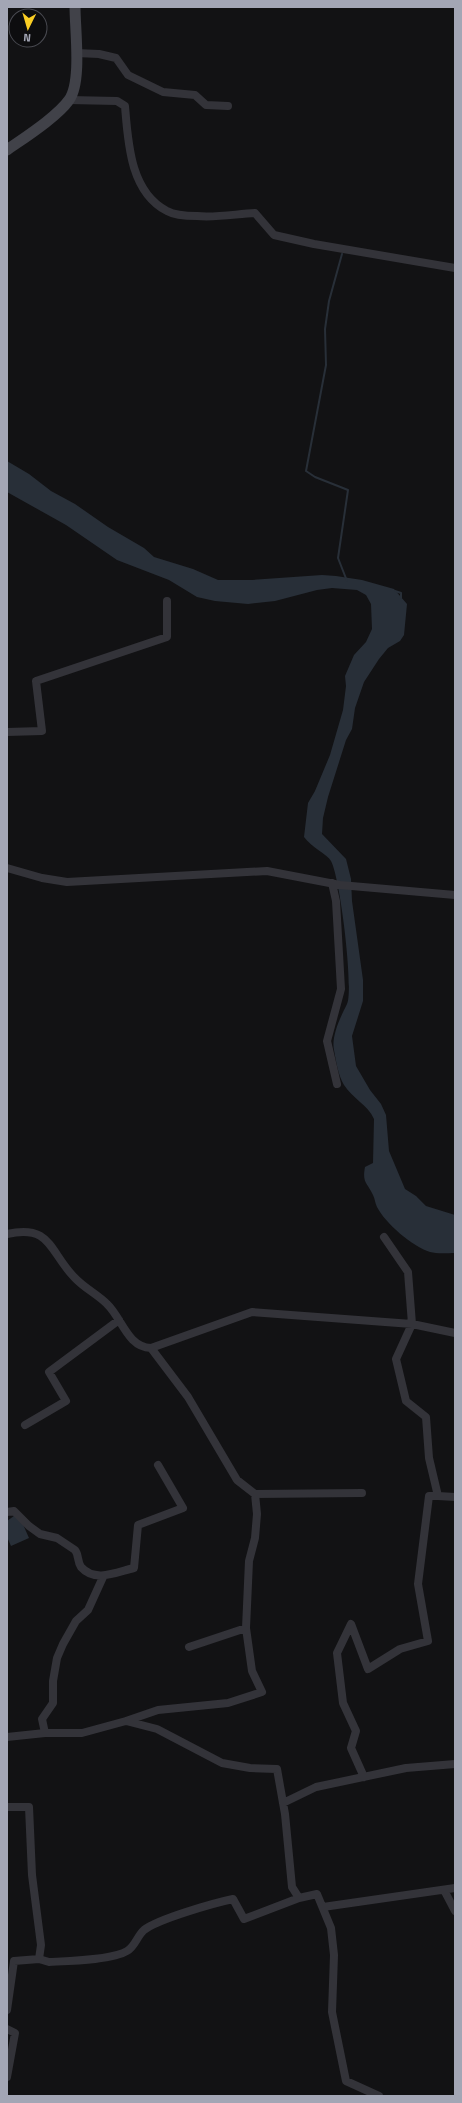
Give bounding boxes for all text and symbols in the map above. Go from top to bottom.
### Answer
north arrow [8,8,48,48]
text: N [23,30,32,46]

